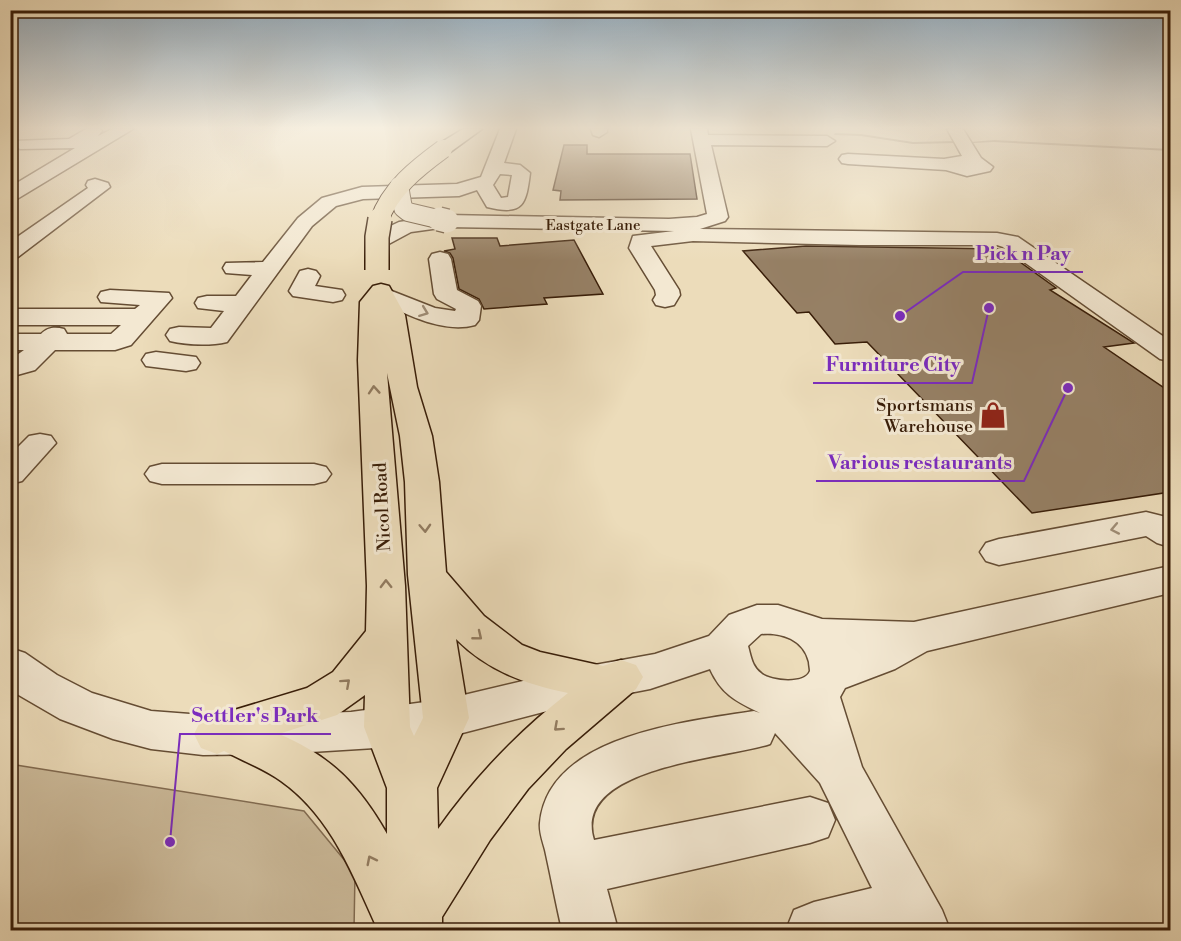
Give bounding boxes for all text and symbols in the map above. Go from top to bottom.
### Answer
street label: Eastgate Lane [545,216,641,235]
callout: Pick n Pay [963,234,1083,272]
text: Pick n Pay [975,242,1072,267]
one-way arrow [418,305,429,318]
callout: Furniture City [813,345,972,383]
text: Furniture City [825,353,962,378]
one-way arrow [368,385,381,394]
place label: Sportsmans Warehouse [876,394,973,438]
shop icon: Sportsmans Warehouse [978,400,1008,430]
callout: Various restaurants [816,443,1024,481]
text: Various restaurants [827,451,1012,476]
street label: Nicol Road [369,461,396,552]
one-way arrow [1110,522,1120,535]
one-way arrow [418,524,431,533]
one-way arrow [380,580,392,589]
one-way arrow [471,628,482,639]
one-way arrow [339,680,350,691]
callout: Settler's Park [180,696,331,734]
text: Settler's Park [192,704,319,729]
one-way arrow [555,720,565,731]
one-way arrow [367,855,378,866]

